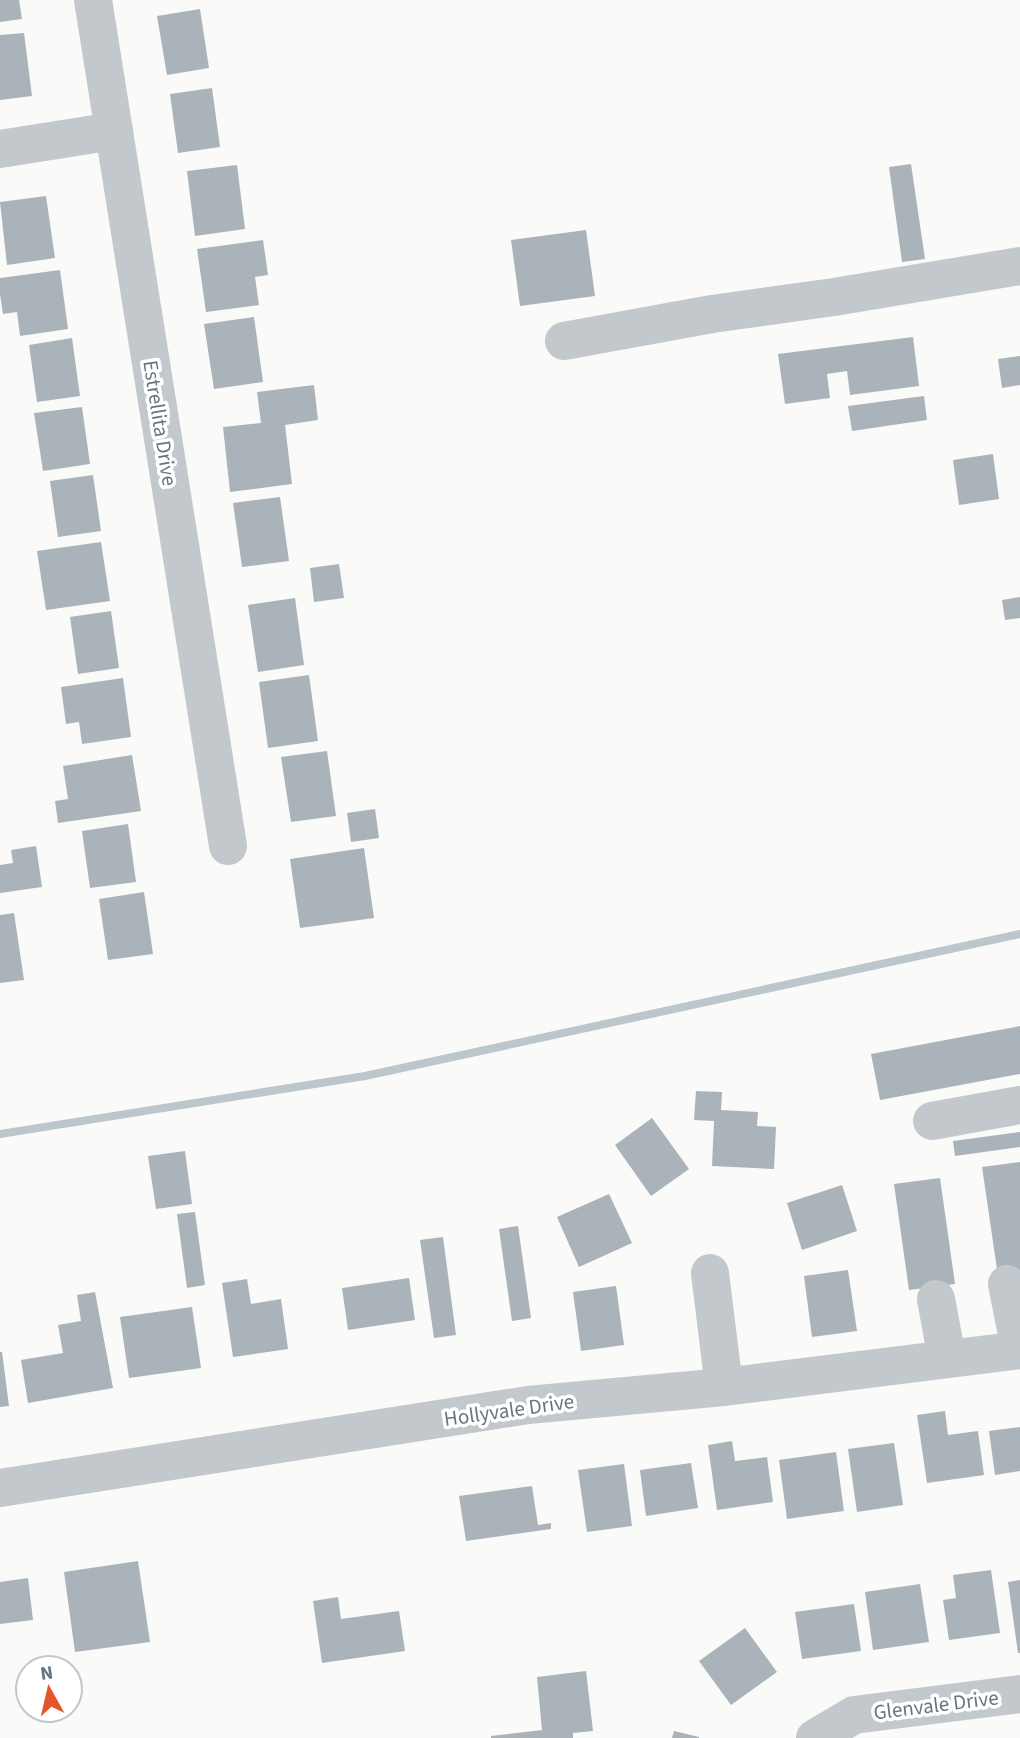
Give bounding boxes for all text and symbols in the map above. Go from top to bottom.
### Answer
street label: Estrellita Drive [135,358,185,488]
street label: Hollyvale Drive [442,1386,576,1434]
north arrow [14,1654,84,1724]
text: N [39,1659,55,1688]
street label: Glenvale Drive [872,1682,1000,1728]

